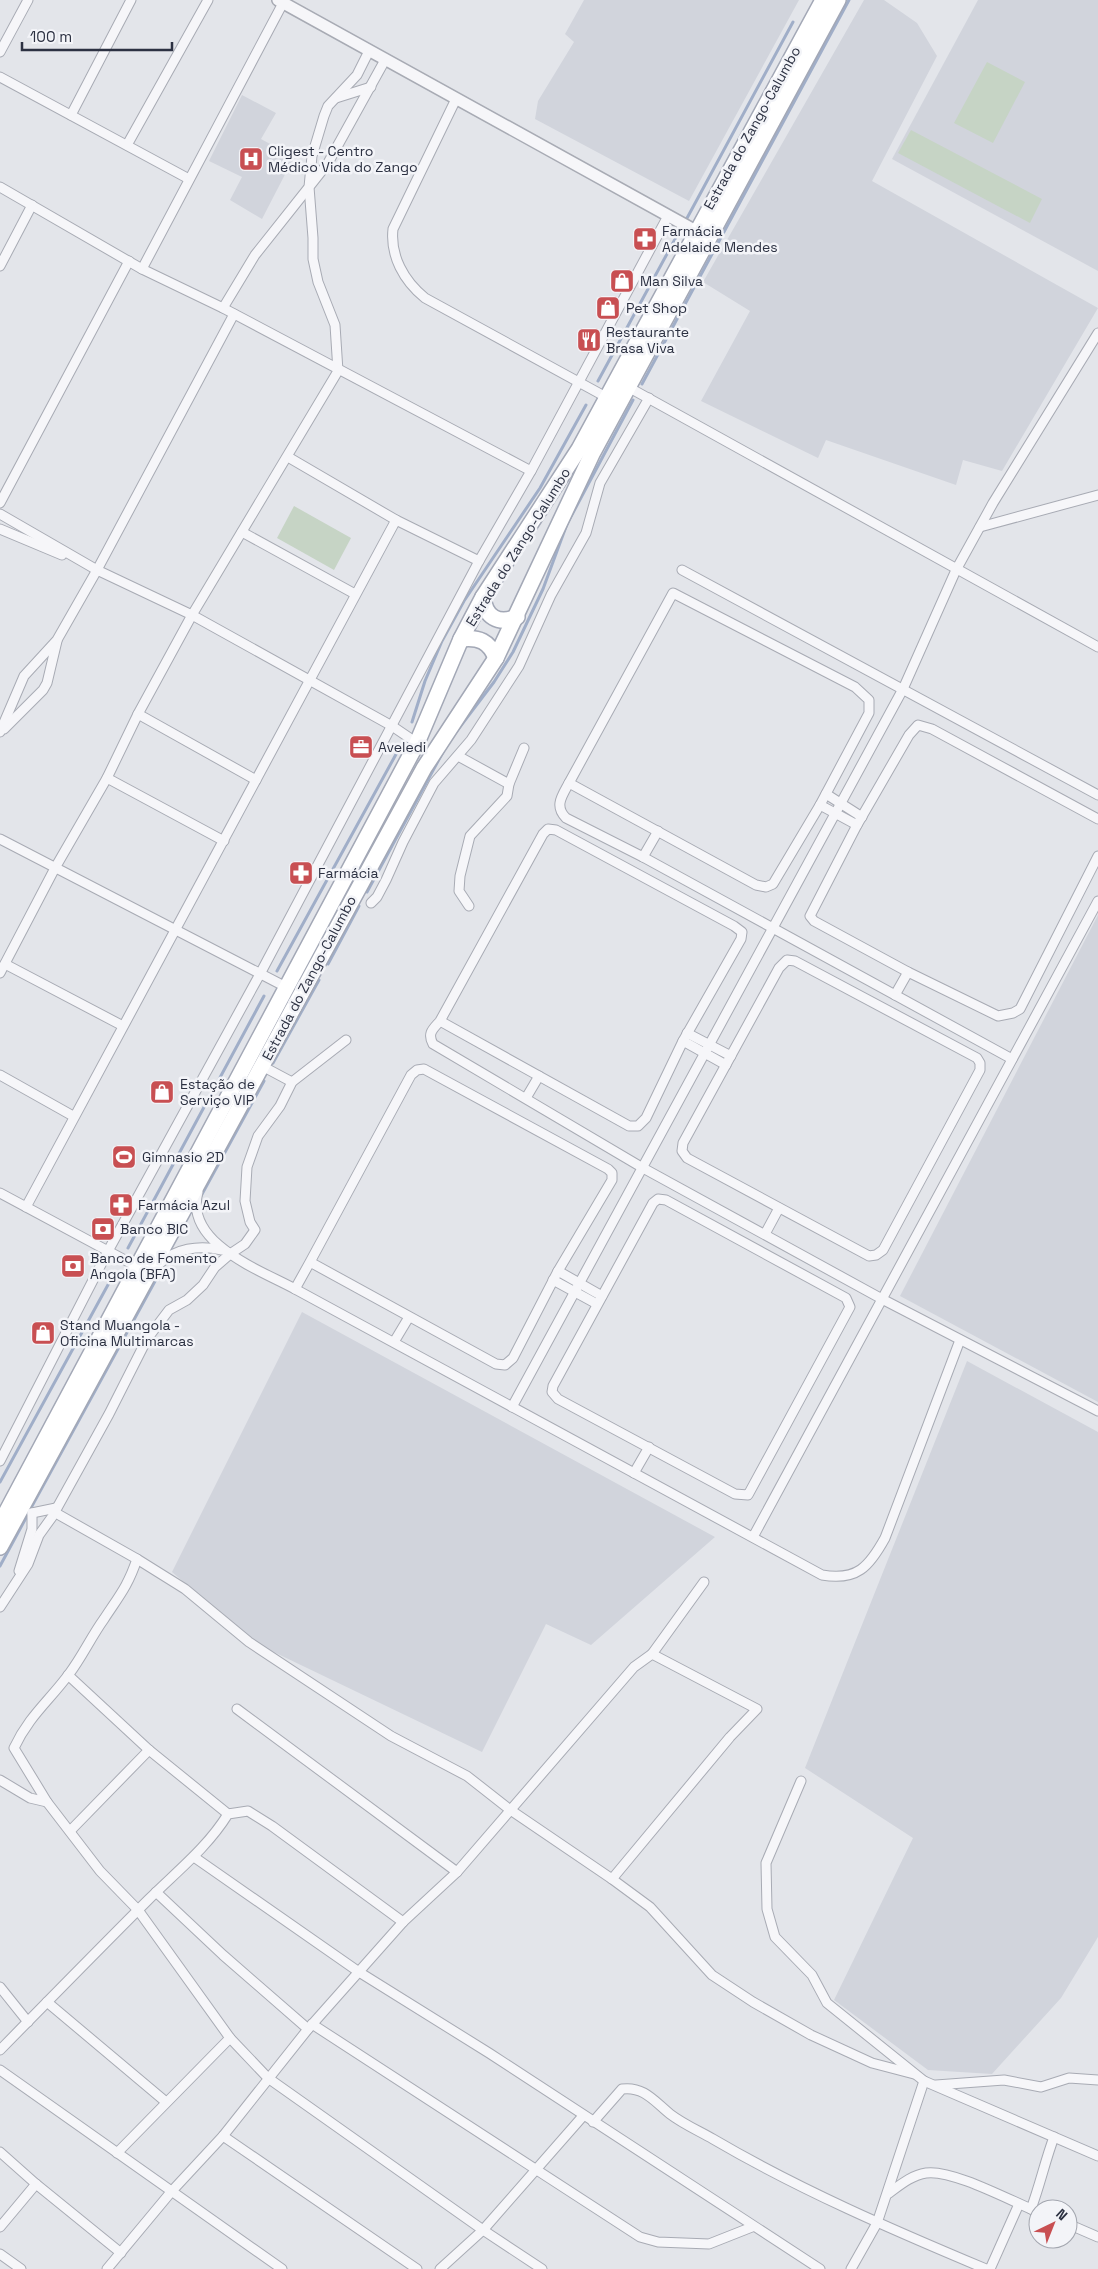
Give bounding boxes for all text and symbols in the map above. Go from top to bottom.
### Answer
scale bar [22,20,172,52]
text: 100 m [30,27,72,46]
street label: Estrada do Zango-Calumbo [700,43,804,213]
place label: Cligest - Centro Médico Vida do Zango [268,142,418,176]
hospital icon: Cligest - Centro Médico Vida do Zango [238,146,264,172]
place label: Farmácia Adelaide Mendes [662,222,778,256]
pharmacy icon: Farmácia Adelaide Mendes [632,226,658,252]
shop icon: Man Silva [609,268,635,294]
place label: Man Silva [640,272,703,290]
shop icon: Pet Shop [595,295,621,321]
place label: Pet Shop [626,299,687,317]
place label: Restaurante Brasa Viva [606,323,689,357]
restaurant icon: Restaurante Brasa Viva [576,327,602,353]
street label: Estrada do Zango-Calumbo [462,464,574,630]
office icon: Aveledi [348,734,374,760]
place label: Aveledi [378,738,426,756]
pharmacy icon: Farmácia [288,860,314,886]
place label: Farmácia [318,864,379,882]
street label: Estrada do Zango-Calumbo [258,893,360,1063]
place label: Estação de Serviço VIP [180,1075,255,1109]
shop icon: Estação de Serviço VIP [149,1079,175,1105]
sports icon: Gimnasio 2D [111,1144,137,1170]
place label: Gimnasio 2D [142,1148,224,1166]
pharmacy icon: Farmácia Azul [108,1192,134,1218]
place label: Farmácia Azul [138,1196,230,1214]
bank icon: Banco BIC [90,1216,116,1242]
place label: Banco BIC [120,1220,188,1238]
place label: Banco de Fomento Angola (BFA) [90,1249,217,1283]
bank icon: Banco de Fomento Angola (BFA) [60,1253,86,1279]
place label: Stand Muangola - Oficina Multimarcas [60,1316,194,1350]
shop icon: Stand Muangola - Oficina Multimarcas [30,1320,56,1346]
north arrow [1028,2199,1078,2249]
text: N [1052,2205,1071,2224]

